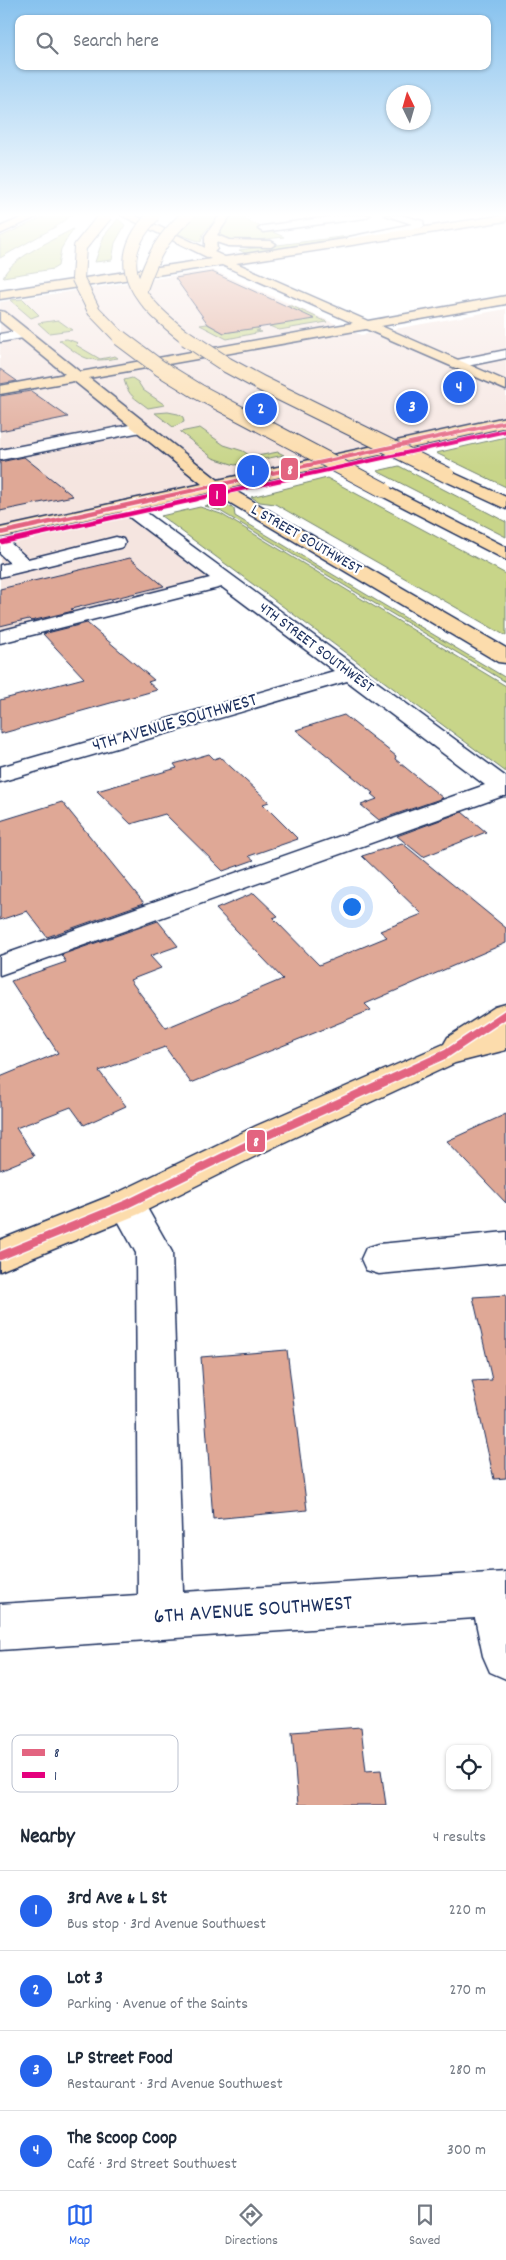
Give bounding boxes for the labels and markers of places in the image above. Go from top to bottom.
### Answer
pin: 4 [443,368,475,406]
pin: 3 [396,388,428,426]
pin: 2 [245,390,277,428]
pin: 1 [237,452,269,490]

